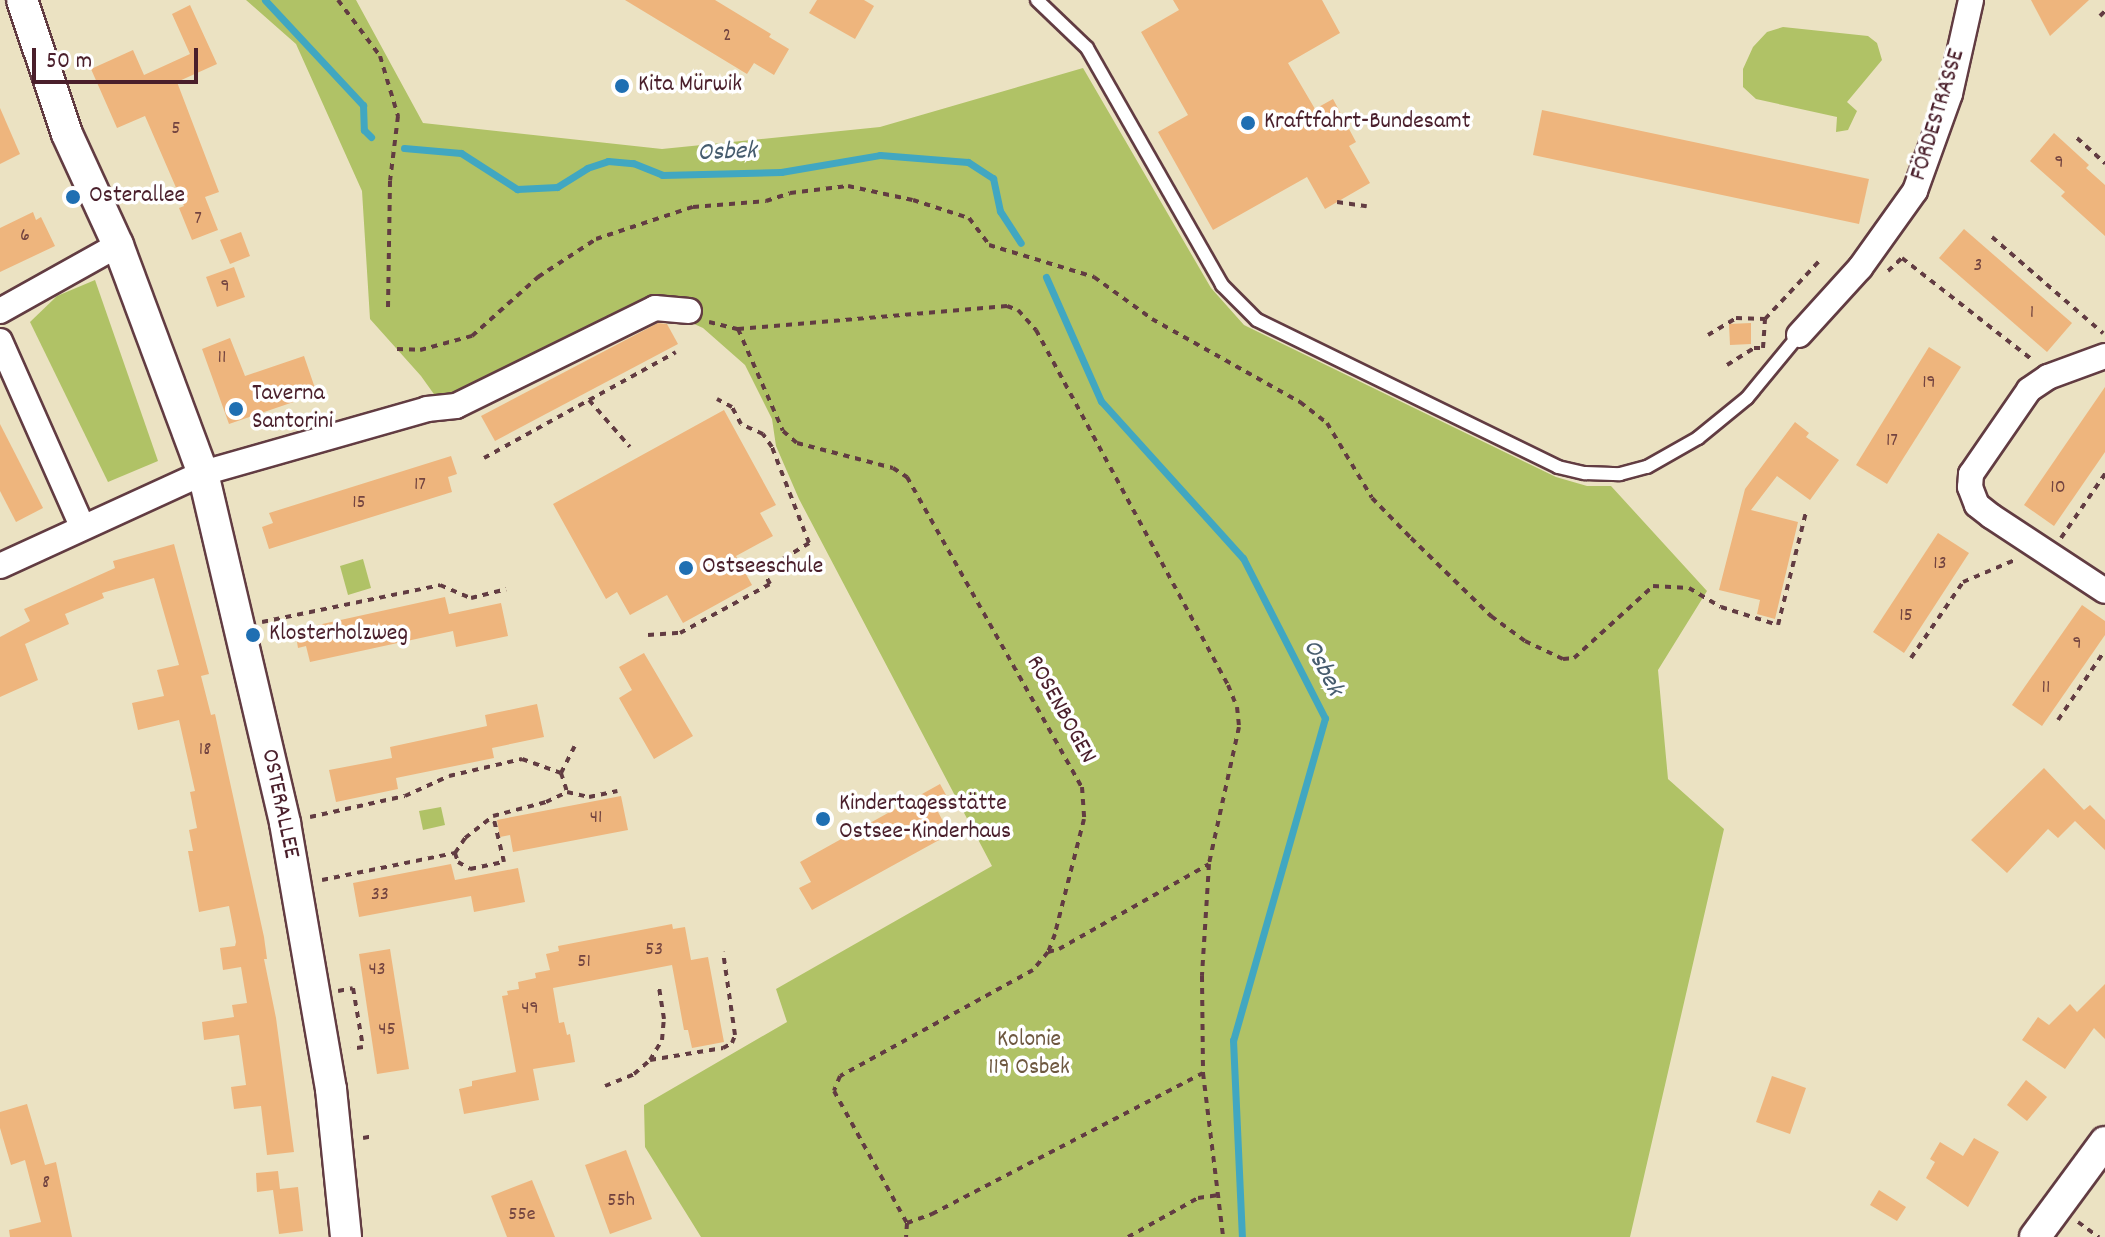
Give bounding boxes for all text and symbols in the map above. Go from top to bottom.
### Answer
house number: 2 [723,24,731,48]
scale bar [36,32,202,82]
text: 50 m [46,45,92,79]
street label: FÖRDESTRASSE [1905,46,1973,184]
place label: Kita Mürwik [638,72,742,100]
marker: Kita Mürwik [613,77,631,95]
place label: Kraftfahrt-Bundesamt [1264,109,1471,137]
marker: Kraftfahrt-Bundesamt [1239,114,1257,132]
house number: 5 [171,117,181,141]
water label: Osbek [697,136,757,170]
house number: 9 [2054,151,2064,175]
place label: Osterallee [89,183,185,211]
marker: Osterallee [64,188,82,206]
house number: 7 [194,207,202,231]
house number: 6 [20,224,30,248]
house number: 3 [1974,254,1982,278]
house number: 9 [220,275,230,299]
house number: 1 [2030,301,2034,325]
house number: 11 [218,346,226,370]
house number: 19 [1922,371,1936,395]
place label: Taverna Santorini [252,381,333,437]
marker: Taverna Santorini [227,400,245,418]
house number: 17 [1886,429,1898,453]
house number: 17 [414,473,426,497]
house number: 10 [2050,476,2066,500]
house number: 15 [352,491,366,515]
house number: 13 [1933,552,1947,576]
place label: Ostseeschule [702,554,823,582]
marker: Ostseeschule [677,559,695,577]
house number: 15 [1899,604,1913,628]
place label: Klosterholzweg [269,621,408,649]
marker: Klosterholzweg [244,626,262,644]
house number: 9 [2072,632,2082,656]
water label: Osbek [1295,635,1349,701]
street label: ROSENBOGEN [1019,651,1101,769]
house number: 11 [2042,676,2050,700]
house number: 18 [199,738,211,762]
street label: OSTERALLEE [253,747,305,861]
place label: Kindertagesstätte Ostsee-Kinderhaus [839,791,1011,847]
house number: 41 [590,806,602,830]
marker: Kindertagesstätte Ostsee-Kinderhaus [814,810,832,828]
house number: 33 [371,883,389,907]
house number: 53 [645,938,663,962]
house number: 51 [577,950,591,974]
house number: 43 [368,958,386,982]
house number: 49 [521,997,539,1021]
house number: 45 [378,1018,396,1042]
park label: Kolonie 119 Osbek [988,1027,1070,1083]
house number: 8 [42,1171,50,1195]
house number: 55h [607,1189,635,1213]
house number: 55e [508,1203,536,1227]

